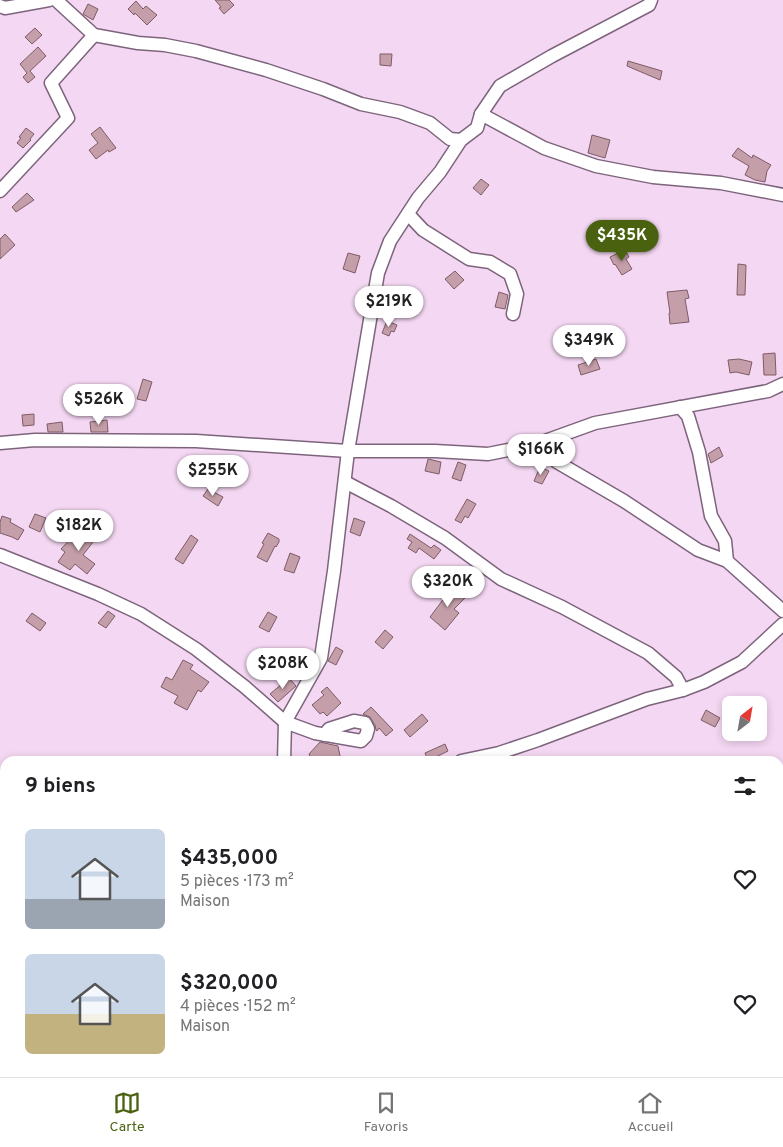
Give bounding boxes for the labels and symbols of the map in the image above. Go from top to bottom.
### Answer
pin: $435K [587,220,657,262]
pin: $219K [354,286,424,328]
pin: $349K [554,324,624,367]
pin: $526K [64,384,134,426]
pin: $166K [506,434,576,476]
pin: $255K [178,454,248,497]
pin: $182K [44,510,114,552]
pin: $320K [413,566,483,608]
pin: $208K [248,648,318,690]
north arrow [722,696,768,741]

